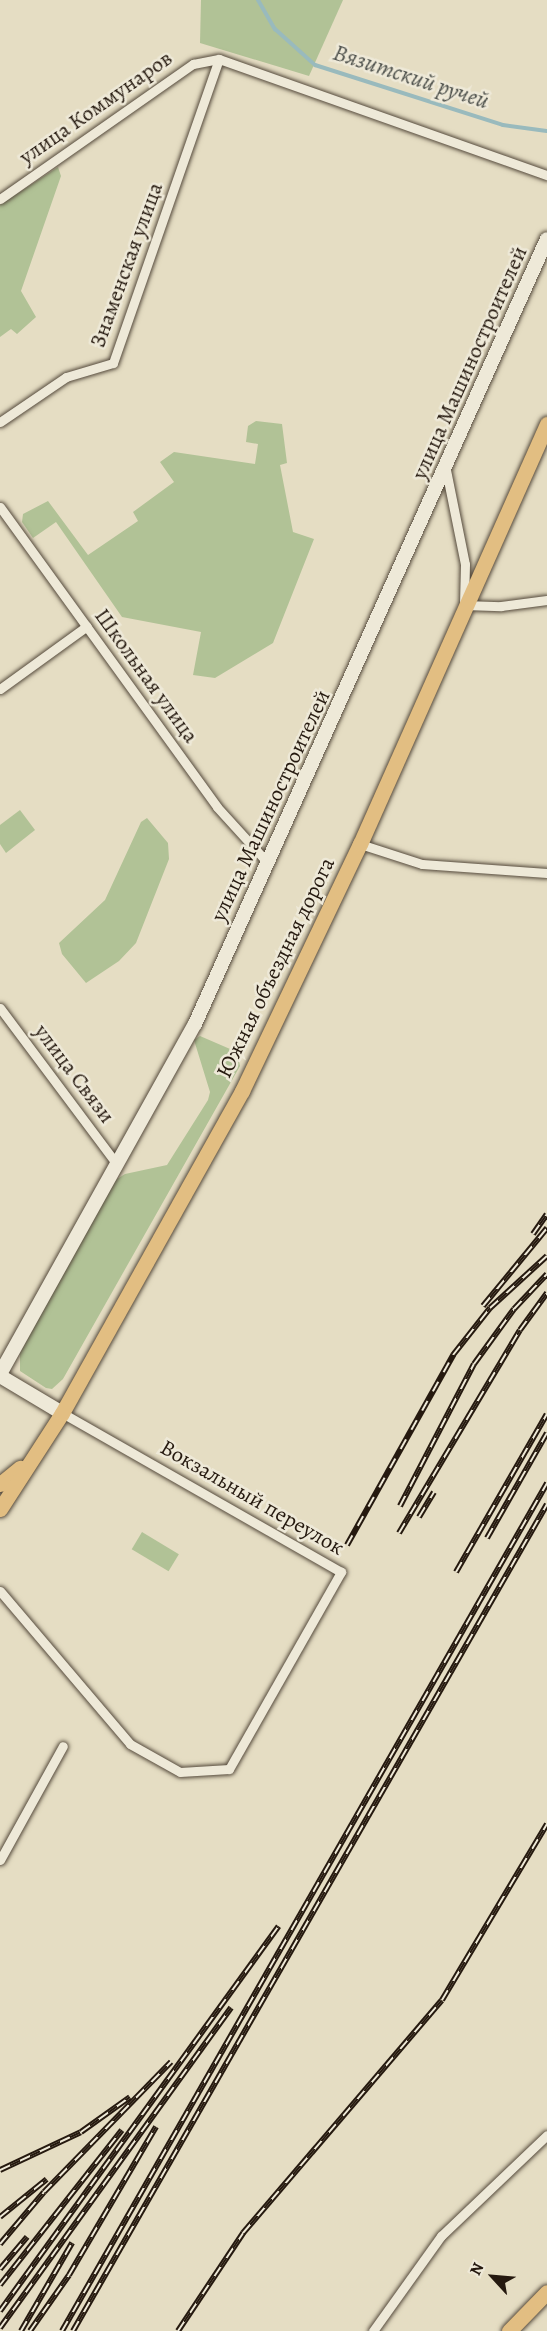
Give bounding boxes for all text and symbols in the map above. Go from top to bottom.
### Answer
water label: Вязитский ручей [329,38,493,116]
street label: улица Коммунаров [14,45,178,171]
street label: Знаменская улица [85,179,169,351]
street label: улица Машиностроителей [407,242,533,484]
street label: Школьная улица [88,604,204,748]
street label: улица Машиностроителей [206,686,336,926]
street label: Южная объездная дорога [211,853,341,1083]
street label: улица Связи [28,1019,120,1129]
street label: Вокзальный переулок [155,1435,349,1561]
north arrow [463,2247,523,2307]
text: N [464,2259,489,2279]

